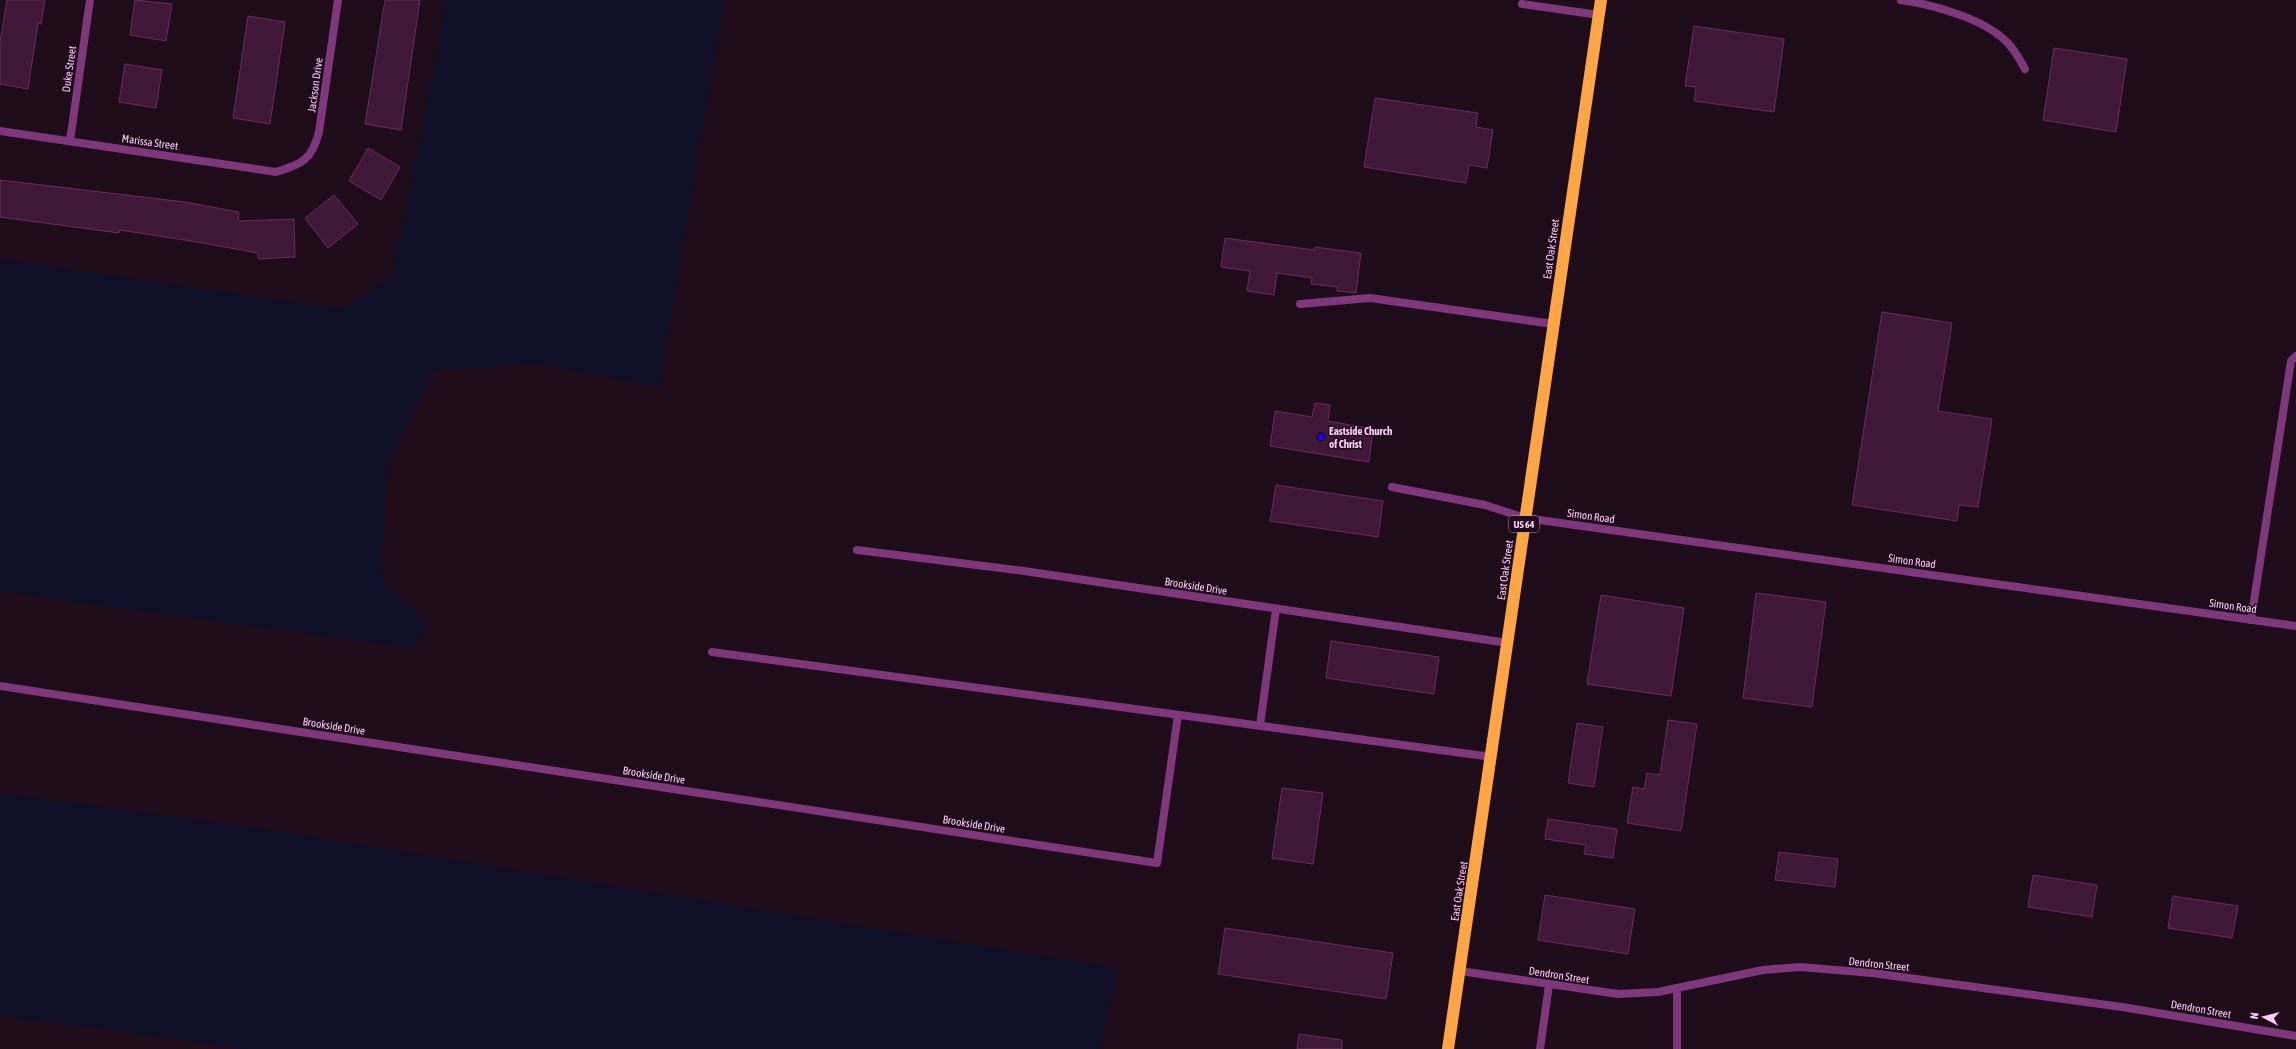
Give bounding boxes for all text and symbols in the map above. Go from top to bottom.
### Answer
street label: Duke Street [60,45,78,93]
street label: Jackson Drive [305,57,325,113]
street label: Marissa Street [121,132,179,152]
street label: East Oak Street [1541,218,1561,280]
place label: Eastside Church of Christ [1329,425,1392,450]
marker: Eastside Church of Christ [1316,432,1326,442]
street label: Simon Road [1566,507,1616,525]
road number: US 64 [1509,516,1539,532]
street label: East Oak Street [1495,539,1515,601]
street label: Simon Road [1887,552,1937,570]
street label: Brookside Drive [1164,575,1228,597]
street label: Simon Road [2208,597,2258,615]
street label: Brookside Drive [302,715,366,737]
street label: Brookside Drive [622,764,686,786]
street label: Brookside Drive [942,813,1006,835]
street label: East Oak Street [1448,860,1470,922]
street label: Dendron Street [1848,955,1910,973]
street label: Dendron Street [1528,964,1590,986]
north arrow [2244,997,2284,1037]
street label: Dendron Street [2170,998,2232,1020]
text: N [2248,1012,2260,1020]

